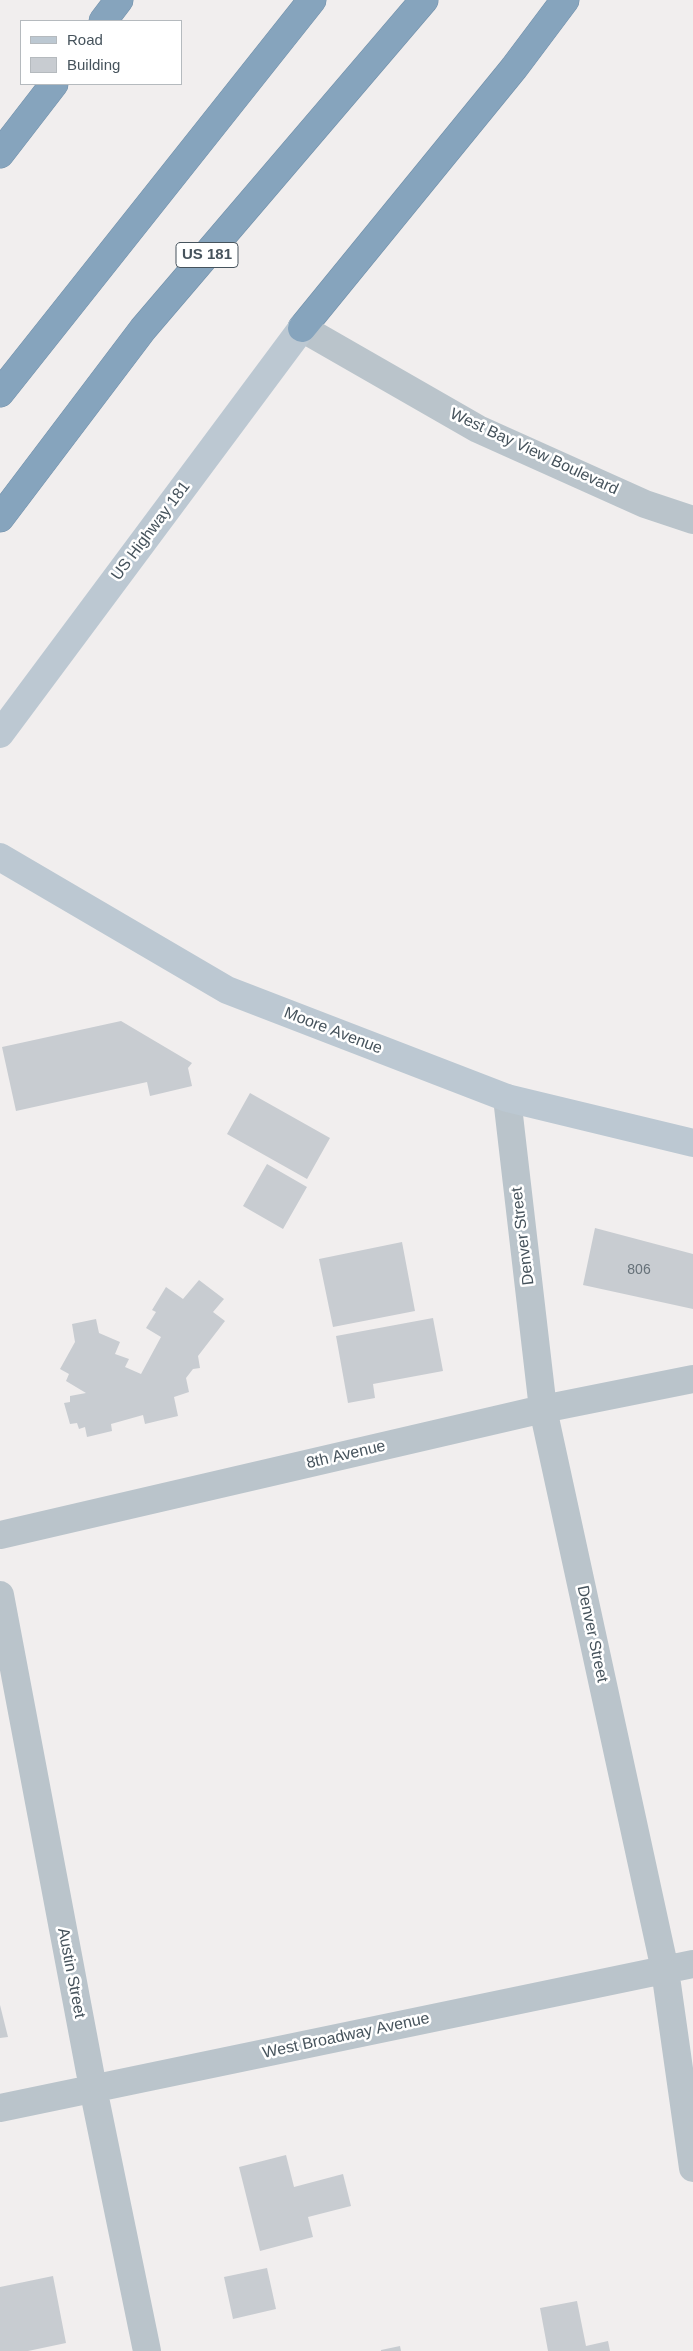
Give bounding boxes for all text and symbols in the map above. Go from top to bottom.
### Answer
legend [20,20,182,85]
text: Road [67,31,103,48]
text: Building [67,56,120,73]
road number: US 181 [176,242,238,268]
street label: West Bay View Boulevard [447,405,621,499]
street label: US Highway 181 [107,478,195,584]
street label: Moore Avenue [281,1003,385,1059]
street label: Denver Street [507,1186,539,1286]
house number: 806 [627,1262,651,1278]
street label: 8th Avenue [305,1437,387,1473]
street label: Denver Street [572,1584,612,1684]
street label: Austin Street [53,1926,89,2020]
street label: West Broadway Avenue [261,2009,431,2063]

